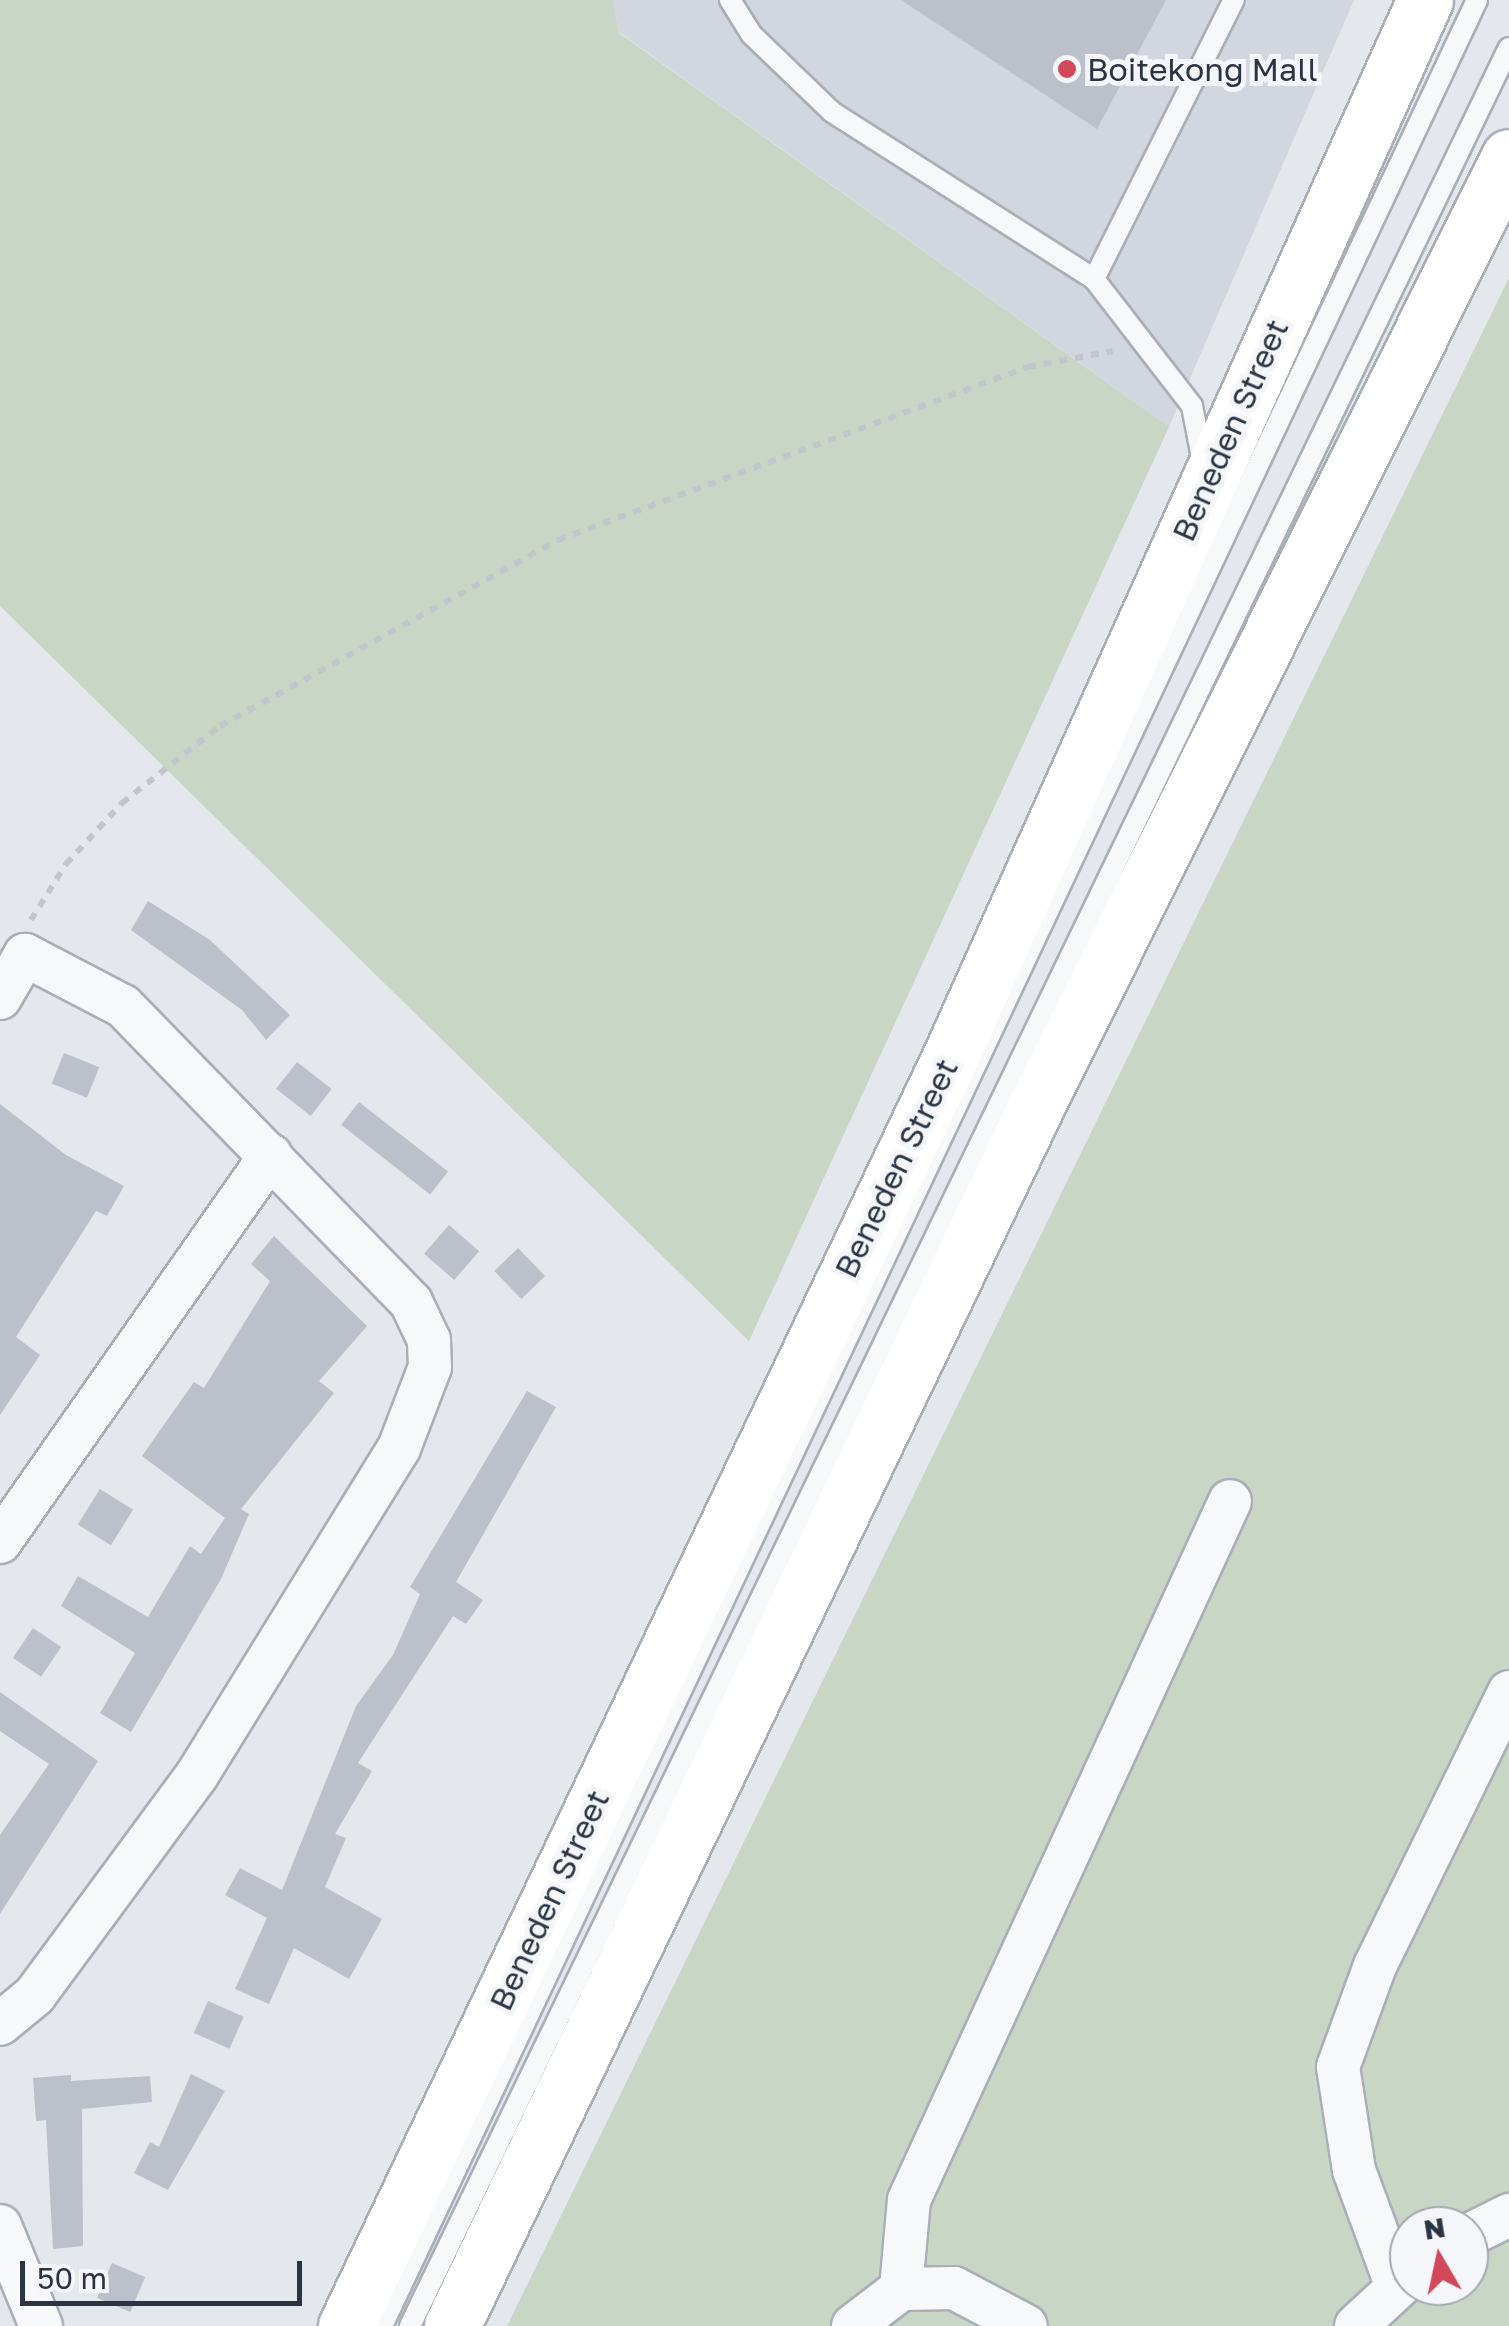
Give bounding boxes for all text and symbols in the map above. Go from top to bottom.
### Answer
place label: Boitekong Mall [1087,50,1318,88]
marker: Boitekong Mall [1056,58,1078,80]
street label: Beneden Street [1164,313,1296,547]
street label: Beneden Street [826,1052,966,1284]
street label: Beneden Street [481,1784,617,2016]
north arrow [1389,2206,1489,2306]
text: N [1421,2210,1448,2246]
scale bar [25,2241,308,2303]
text: 50 m [37,2260,107,2296]

